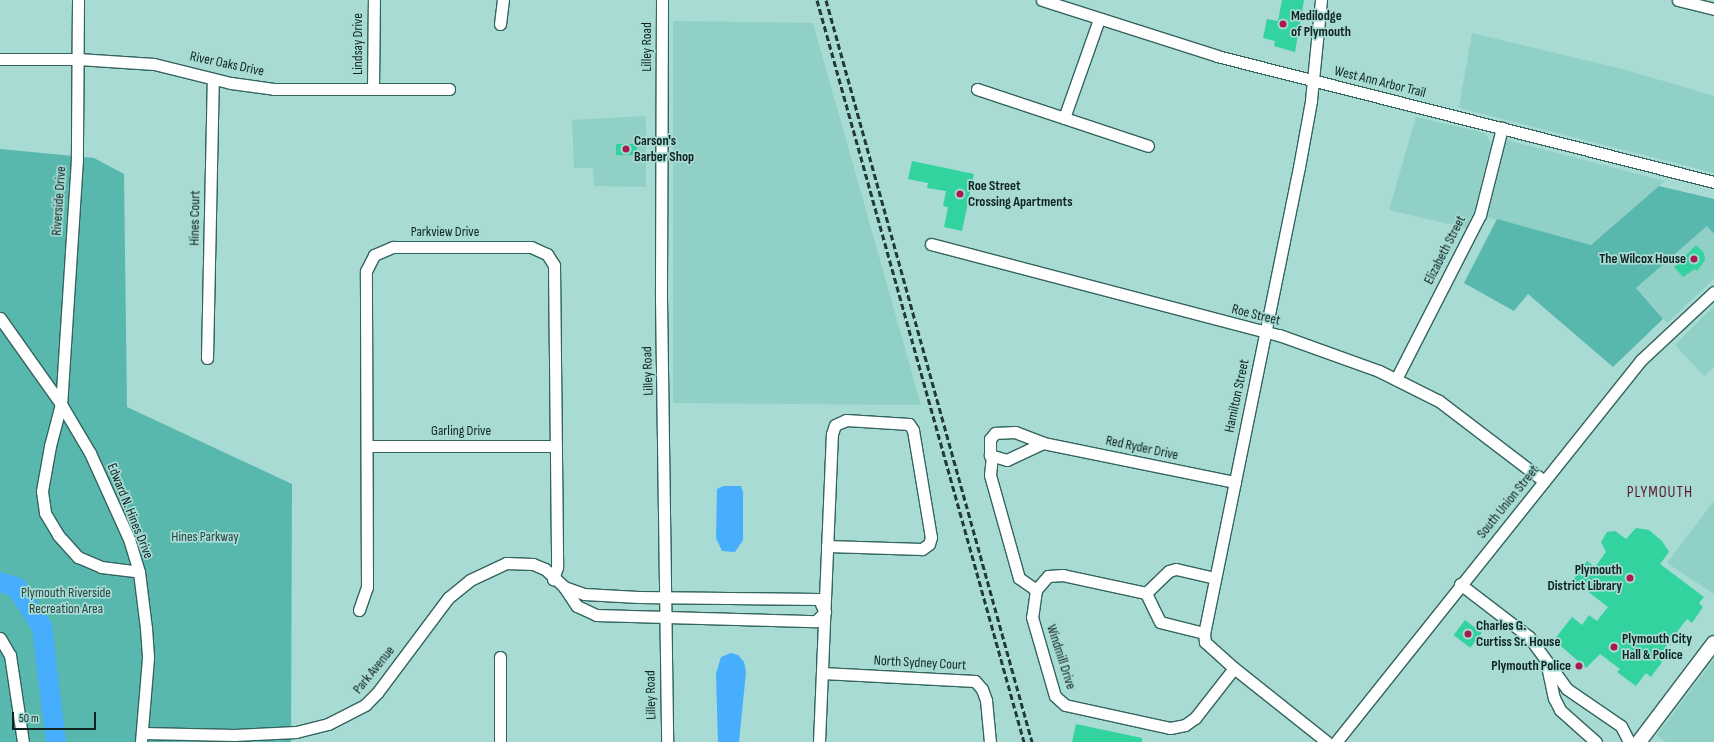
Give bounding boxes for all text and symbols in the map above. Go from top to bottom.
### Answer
place label: Medilodge of Plymouth [1291,8,1351,40]
street label: Lindsay Drive [350,13,366,75]
marker: Medilodge of Plymouth [1278,19,1288,29]
street label: Lilley Road [639,22,655,72]
street label: River Oaks Drive [188,48,266,80]
street label: West Ann Arbor Trail [1333,63,1427,101]
place label: Carson's Barber Shop [634,133,694,166]
marker: Carson's Barber Shop [621,144,631,154]
street label: Riverside Drive [48,166,70,236]
place label: Roe Street Crossing Apartments [968,178,1073,210]
marker: Roe Street Crossing Apartments [955,189,965,199]
street label: Hines Court [186,190,204,246]
street label: Elizabeth Street [1420,213,1470,287]
street label: Parkview Drive [411,224,479,240]
place label: The Wilcox House [1599,251,1686,267]
marker: The Wilcox House [1689,254,1699,264]
street label: Roe Street [1230,301,1282,329]
street label: Lilley Road [639,346,657,396]
street label: Hamilton Street [1221,358,1253,434]
street label: Garling Drive [431,423,491,439]
street label: Red Ryder Drive [1104,432,1180,464]
street label: Edward N. Hines Drive [103,461,157,561]
street label: South Union Street [1473,462,1543,542]
district label: PLYMOUTH [1627,483,1693,503]
park label: Hines Parkway [171,529,239,545]
place label: Plymouth District Library [1548,562,1622,594]
marker: Plymouth District Library [1625,573,1635,583]
park label: Plymouth Riverside Recreation Area [21,585,111,618]
place label: Charles G. Curtiss Sr. House [1476,618,1560,650]
street label: Windmill Drive [1043,623,1079,691]
marker: Charles G. Curtiss Sr. House [1463,629,1473,639]
place label: Plymouth City Hall & Police [1622,631,1692,664]
marker: Plymouth City Hall & Police [1609,642,1619,652]
street label: Park Avenue [350,643,398,697]
street label: North Sydney Court [873,652,967,674]
place label: Plymouth Police [1491,658,1571,674]
marker: Plymouth Police [1574,661,1584,671]
street label: Lilley Road [642,670,660,720]
scale bar [14,704,98,730]
text: 50 m [19,711,39,726]

